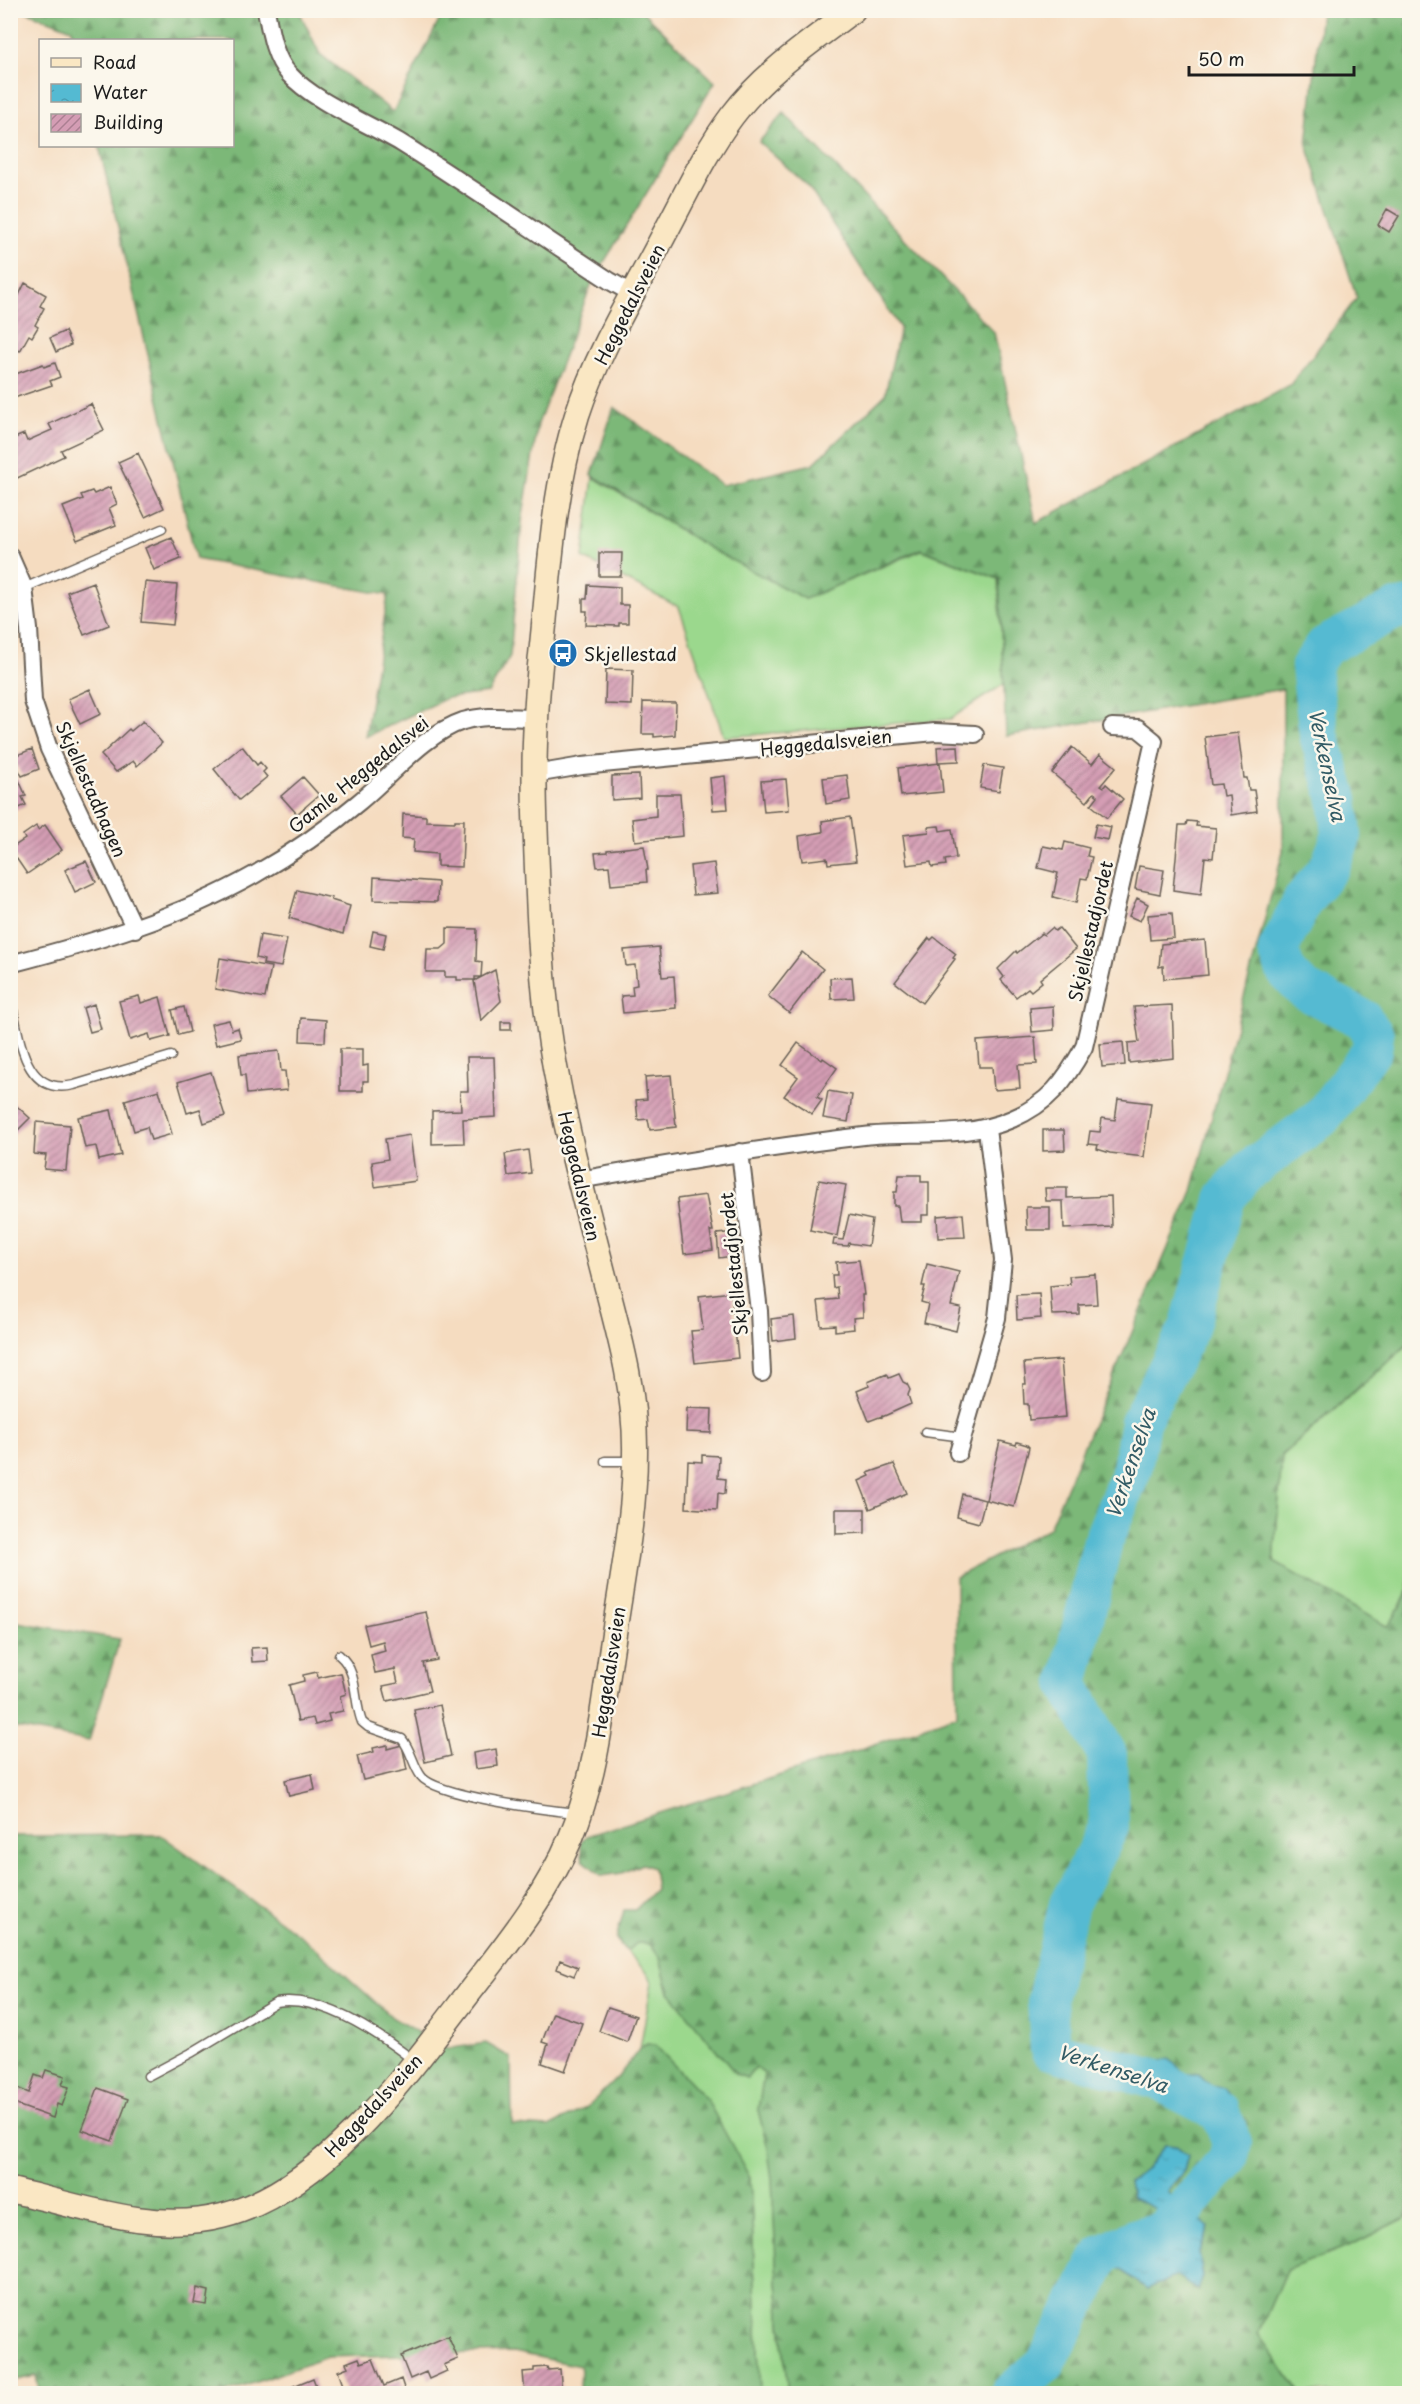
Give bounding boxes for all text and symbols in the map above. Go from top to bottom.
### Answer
legend [39,39,234,147]
scale bar [1189,39,1354,77]
text: 50 m [1198,45,1245,72]
text: Road [93,48,137,75]
text: Water [93,78,148,105]
text: Building [93,108,163,135]
street label: Heggedalsveien [587,239,671,369]
bus stop icon: Skjellestad [547,637,579,669]
place label: Skjellestad [584,640,677,667]
water label: Verkenselva [1301,706,1355,825]
street label: Gamle Heggedalsvei [282,709,434,839]
street label: Skjellestadhagen [50,717,134,861]
street label: Heggedalsveien [759,722,893,762]
street label: Skjellestadjordet [1061,858,1119,1004]
street label: Heggedalsveien [552,1108,608,1244]
street label: Skjellestadjordet [712,1191,754,1337]
water label: Verkenselva [1097,1403,1163,1522]
street label: Heggedalsveien [584,1605,632,1739]
water label: Verkenselva [1054,2036,1173,2100]
street label: Heggedalsveien [318,2047,428,2163]

